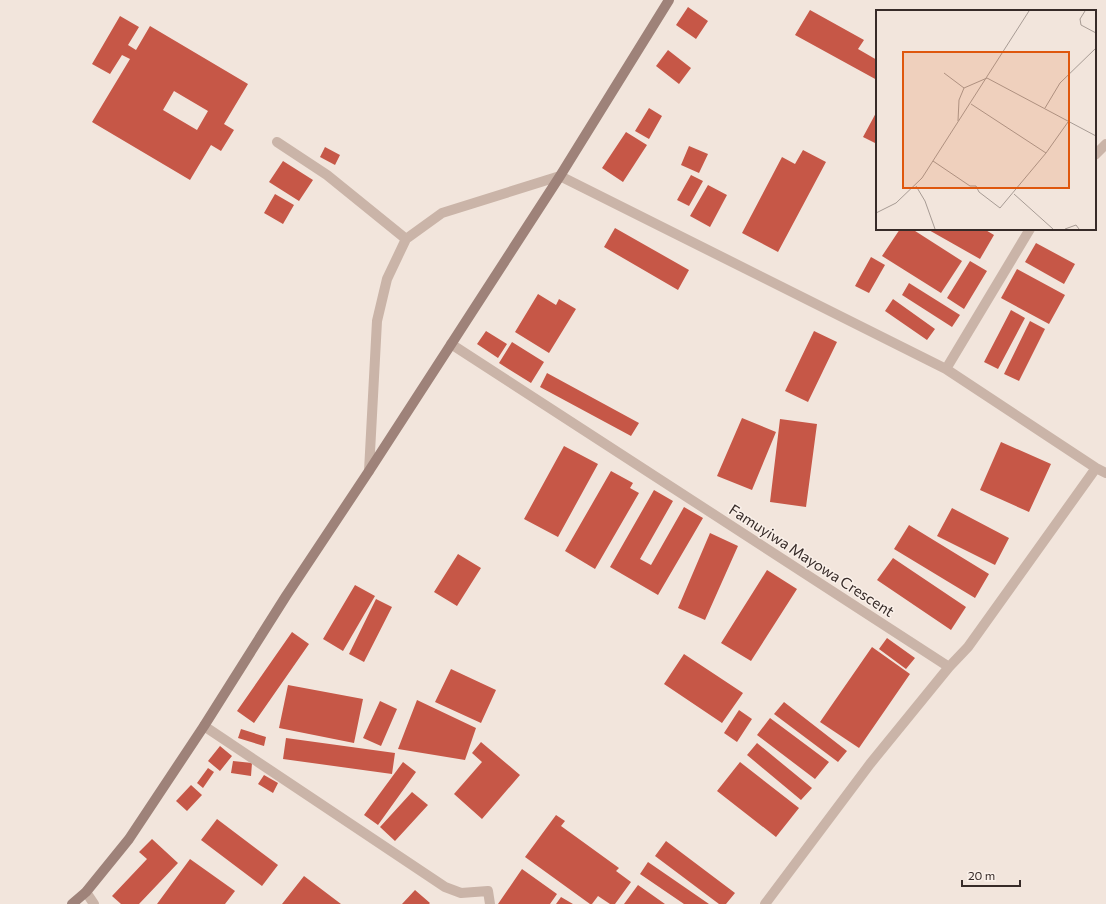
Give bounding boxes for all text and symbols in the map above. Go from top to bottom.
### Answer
inset map [876,10,1096,230]
street label: Famuyiwa Mayowa Crescent [726,500,898,620]
scale bar [962,862,1020,888]
text: 20 m [968,868,995,882]

